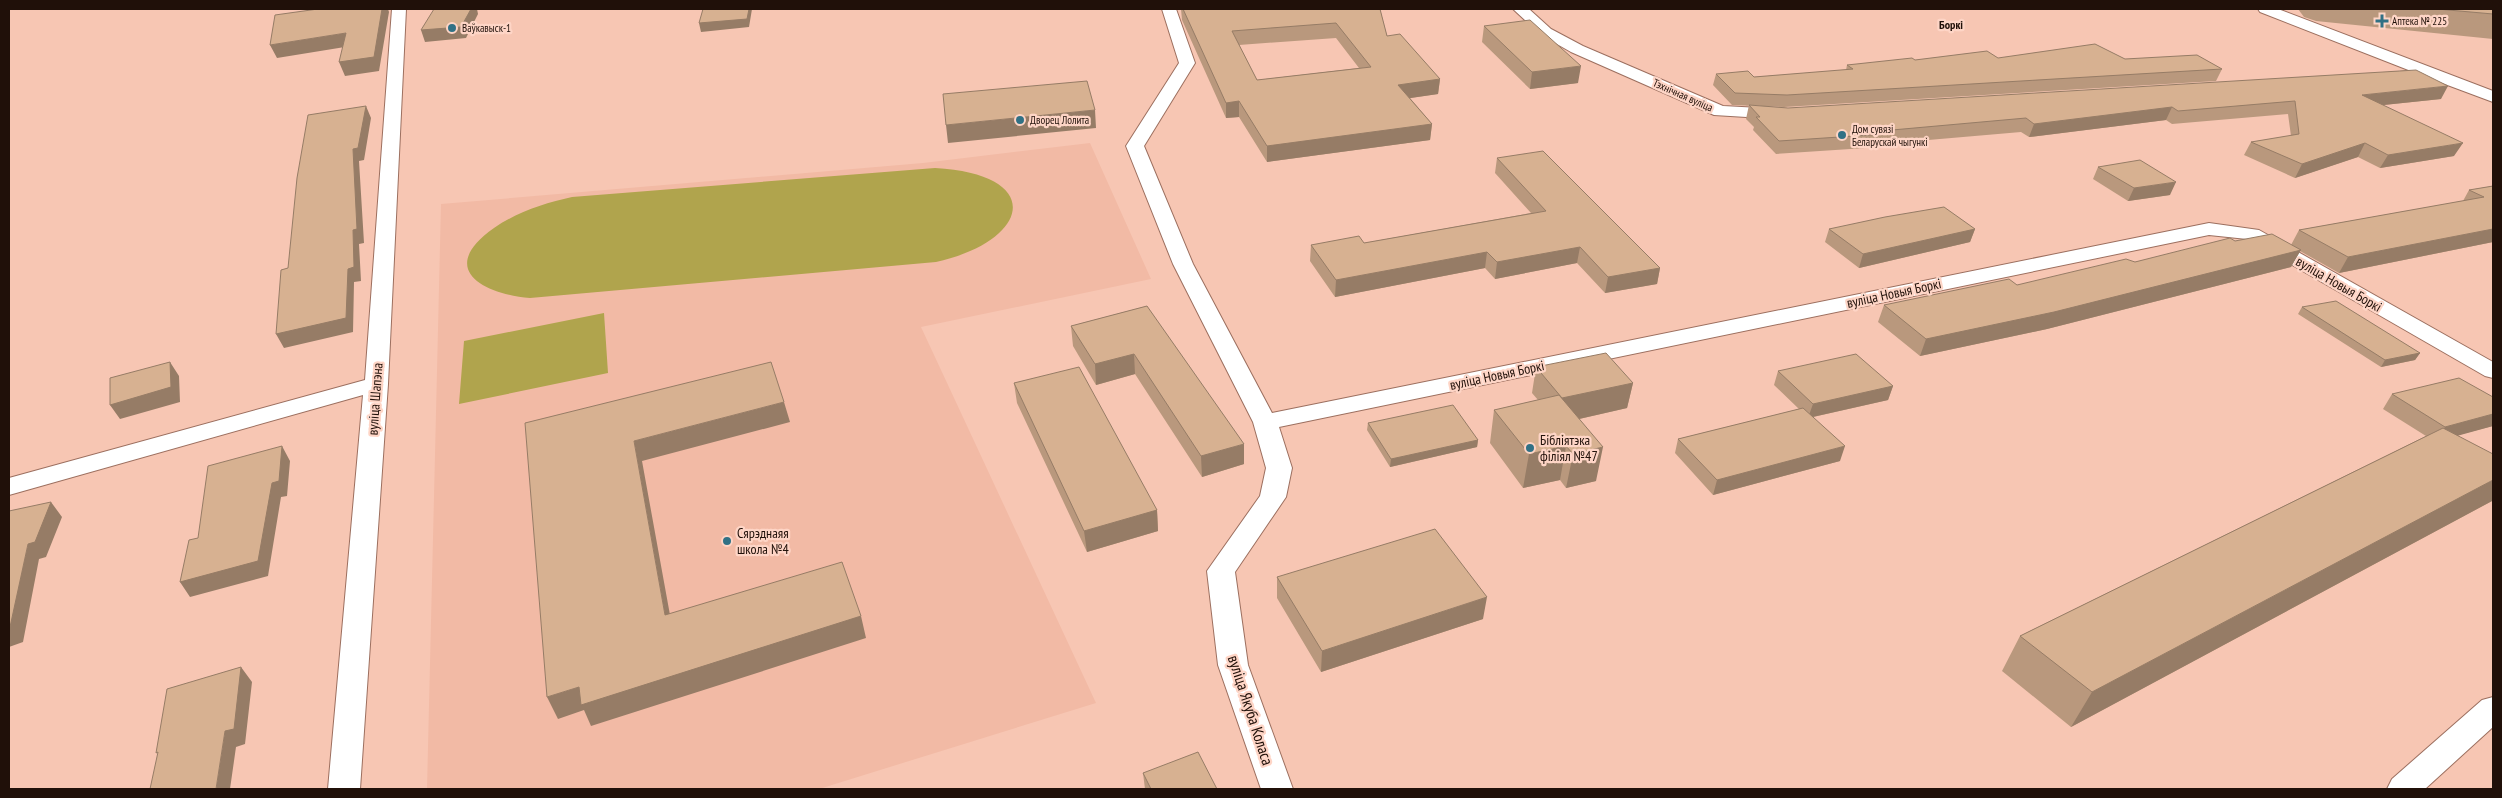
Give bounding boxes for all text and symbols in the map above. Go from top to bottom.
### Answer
place label: Аптека № 225 [2392,14,2447,28]
marker: Аптека № 225 [2376,15,2388,27]
district label: Боркі [1939,17,1963,32]
place label: Ваўкавыск-1 [462,21,511,35]
marker: Ваўкавыск-1 [446,22,458,34]
street label: Тэхнічная вуліца [1651,76,1715,114]
place label: Дворец Лолита [1030,113,1089,127]
marker: Дворец Лолита [1014,114,1026,126]
place label: Дом сувязі Беларускай чыгункі [1852,122,1928,149]
marker: Дом сувязі Беларускай чыгункі [1836,129,1848,141]
street label: вуліца Новыя Боркі [2293,252,2385,316]
street label: вуліца Новыя Боркі [1845,274,1943,312]
street label: вуліца Новыя Боркі [1448,356,1546,394]
street label: вуліца Шапэна [363,362,387,436]
place label: Бібліятэка філіял №47 [1540,431,1598,465]
marker: Бібліятэка філіял №47 [1524,442,1536,454]
place label: Сярэднаяя школа №4 [737,524,789,558]
marker: Сярэднаяя школа №4 [721,535,733,547]
street label: вуліца Якуба Коласа [1224,652,1278,768]

